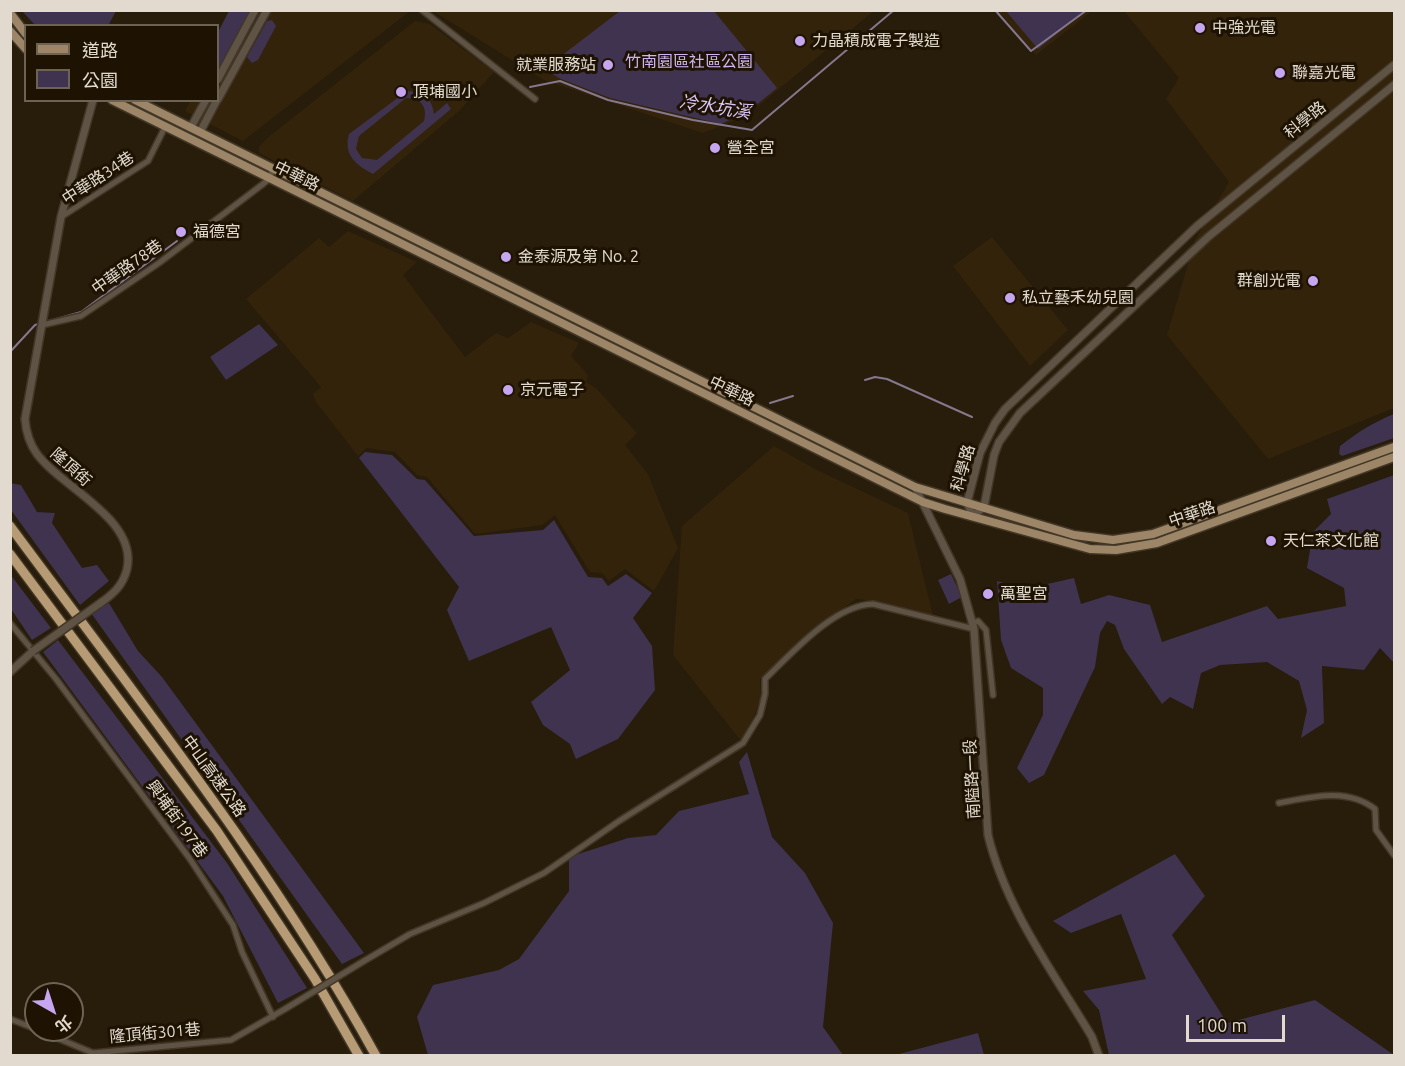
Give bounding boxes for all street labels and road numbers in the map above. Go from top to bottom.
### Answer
street label: 科學路 [1280,97,1330,143]
street label: 中華路34巷 [58,148,138,208]
street label: 中華路 [271,157,323,195]
street label: 中華路78巷 [88,236,166,298]
street label: 中華路 [706,372,758,410]
street label: 科學路 [947,442,979,494]
street label: 隆頂街 [47,444,95,490]
street label: 中華路 [1166,497,1218,531]
street label: 中山高速公路 [178,732,250,820]
street label: 南隘路一段 [960,739,984,819]
street label: 興埔街197巷 [142,777,212,861]
street label: 隆頂街301巷 [109,1019,201,1047]

